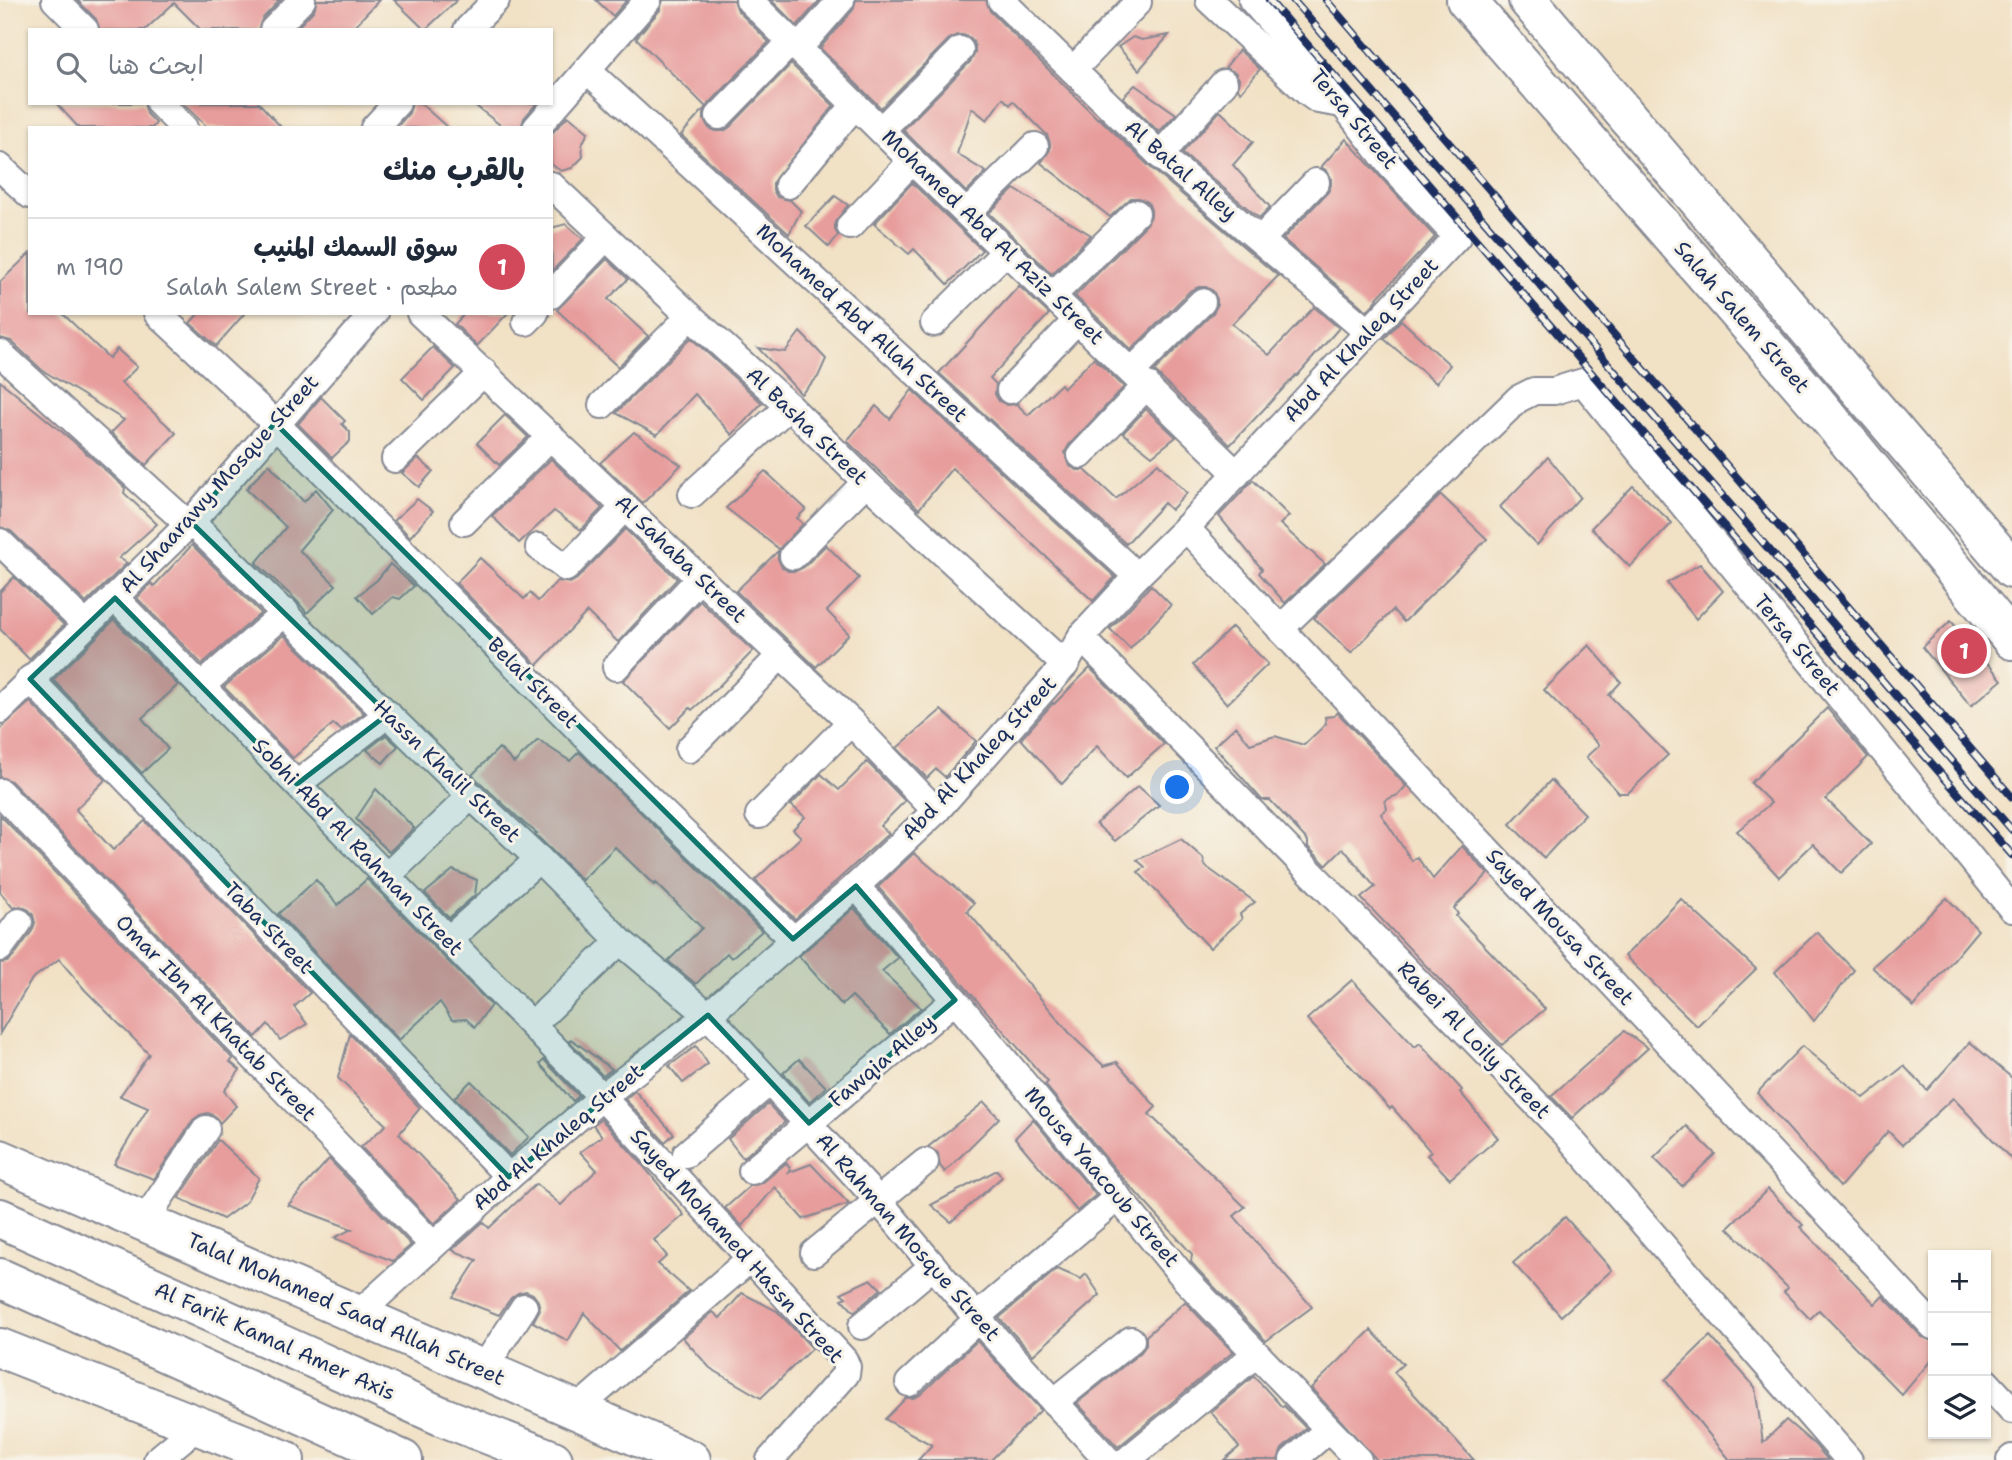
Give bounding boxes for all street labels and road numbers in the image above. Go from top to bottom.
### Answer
street label: Tersa Street [1304,63,1404,175]
street label: Al Batal Alley [1119,113,1243,227]
street label: Mohamed Abd Al Aziz Street [876,123,1110,351]
street label: Mohamed Abd Allah Street [750,217,974,429]
street label: Salah Salem Street [1668,235,1816,399]
street label: Abd Al Khaleq Street [1277,252,1445,428]
street label: Al Basha Street [740,361,874,491]
street label: Al Shaarawy Mosque Street [113,369,325,599]
street label: Al Sahaba Street [609,489,753,629]
street label: Tersa Street [1747,588,1847,702]
street label: Belal Street [481,631,585,735]
street label: Abd Al Khaleq Street [895,670,1063,846]
street label: Hassn Khalil Street [367,693,527,849]
street label: Sobhi Abd Al Rahman Street [247,732,469,962]
street label: Sayed Mousa Street [1480,843,1640,1011]
street label: Taba Street [218,876,320,980]
street label: Omar Ibn Al Khatab Street [110,909,322,1127]
street label: Rabei Al Loily Street [1391,955,1557,1125]
street label: Fawqia Alley [823,1008,941,1114]
street label: Abd Al Khaleq Street [467,1057,649,1217]
street label: Mousa Yaacoub Street [1018,1081,1186,1273]
street label: Sayed Mohamed Hassn Street [624,1123,850,1369]
street label: Al Rahman Mosque Street [810,1127,1006,1347]
street label: Talal Mohamed Saad Allah Street [183,1226,509,1392]
street label: Al Farik Kamal Amer Axis [150,1275,400,1407]

